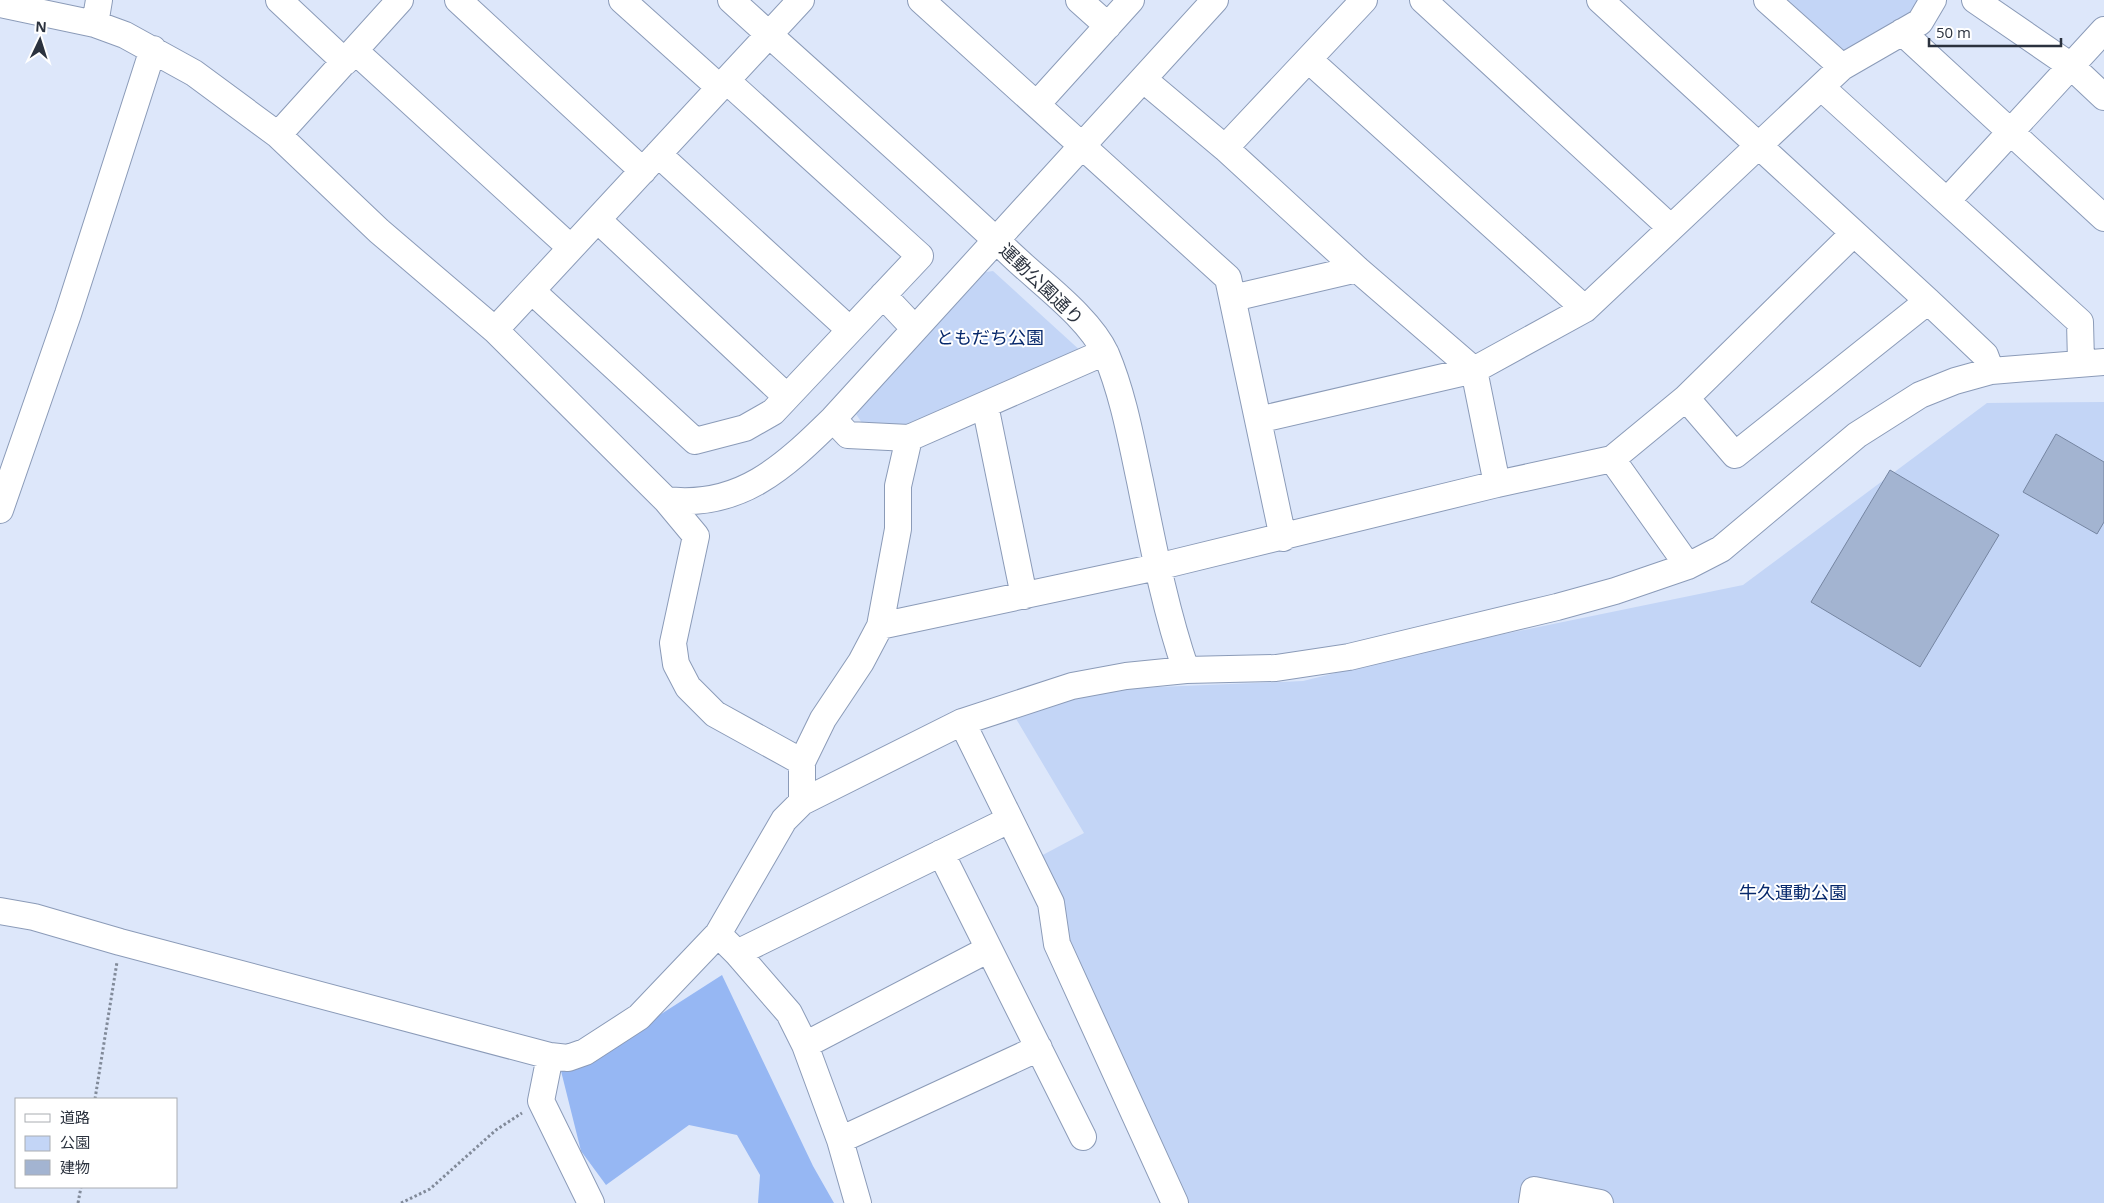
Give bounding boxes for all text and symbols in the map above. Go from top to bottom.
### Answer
north arrow [15,15,65,65]
scale bar [1929,15,2062,47]
text: N [35,17,47,36]
text: 50 m [1936,22,1971,42]
street label: 運動公園通り [995,238,1089,330]
park label: ともだち公園 [936,325,1044,349]
park label: 牛久運動公園 [1739,880,1847,904]
legend [15,1098,178,1188]
text: 道路 [60,1107,90,1127]
text: 公園 [60,1132,90,1152]
text: 建物 [60,1157,90,1177]

